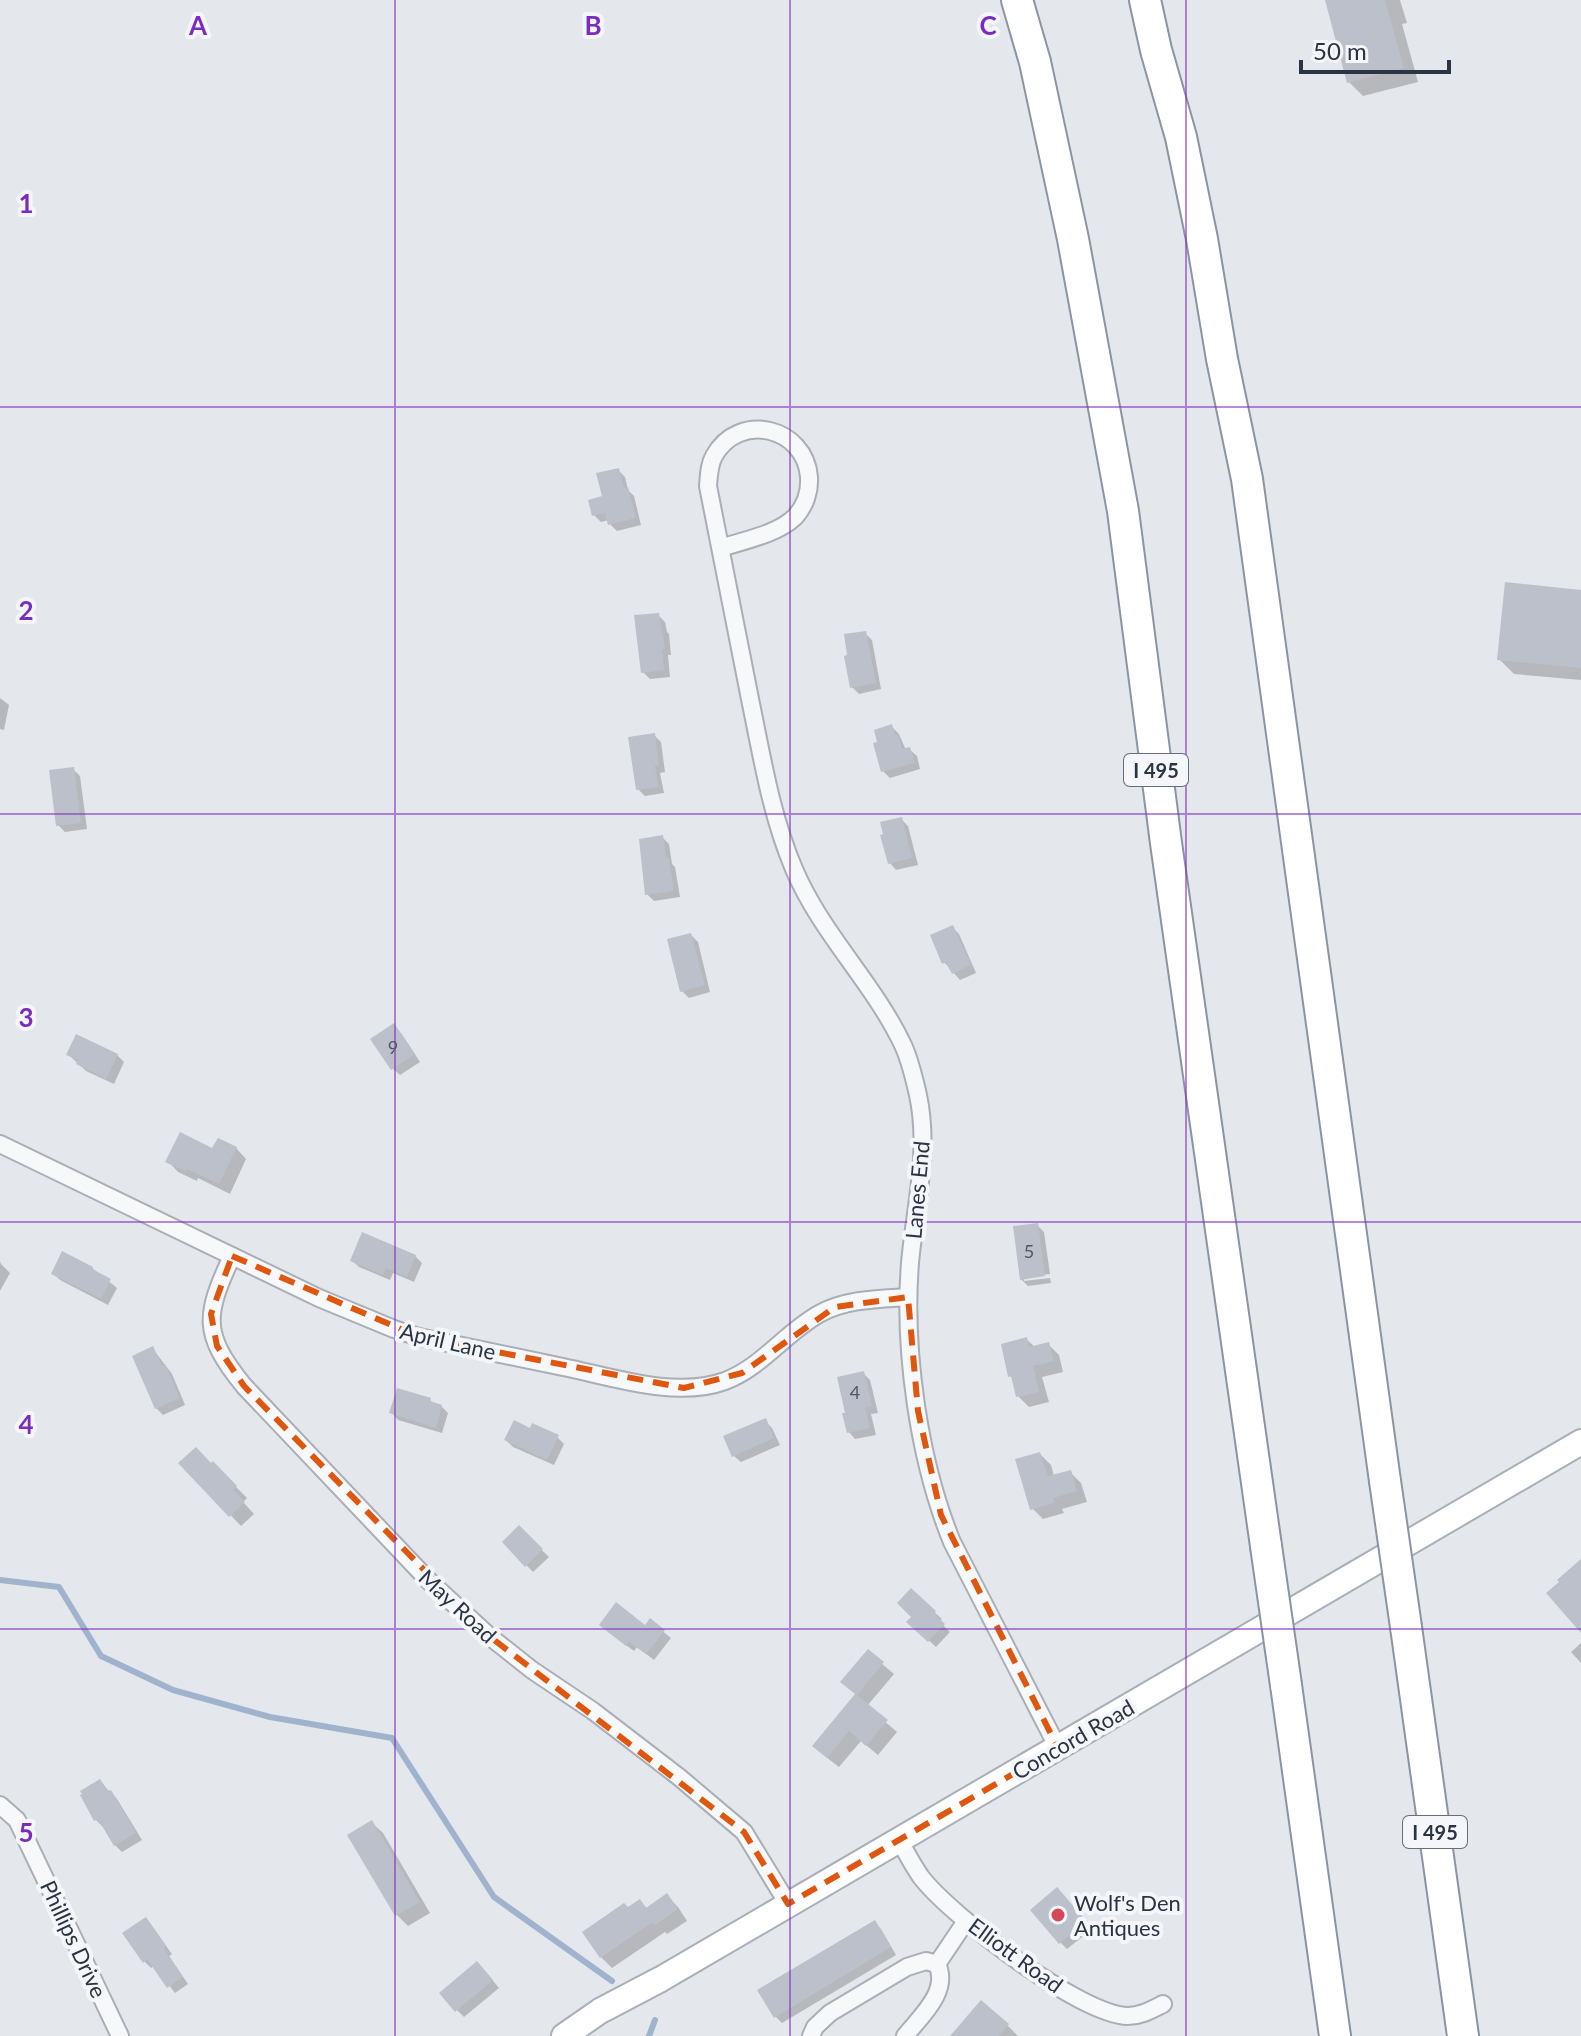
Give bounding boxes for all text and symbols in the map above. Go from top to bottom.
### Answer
text: A [188,9,208,41]
text: B [584,9,602,41]
text: C [979,9,997,41]
scale bar [1301,24,1449,74]
text: 50 m [1313,36,1367,65]
text: 1 [18,187,34,219]
text: 2 [18,594,34,626]
road number: I 495 [1124,754,1188,786]
text: 3 [18,1001,34,1033]
house number: 9 [388,1036,398,1058]
street label: Lanes End [899,1140,935,1240]
house number: 5 [1024,1240,1034,1262]
street label: April Lane [398,1317,498,1365]
house number: 4 [850,1381,860,1403]
text: 4 [18,1408,34,1440]
street label: May Road [414,1563,502,1649]
street label: Concord Road [1007,1693,1139,1785]
text: 5 [18,1816,34,1848]
road number: I 495 [1403,1816,1467,1848]
street label: Phillips Drive [35,1876,113,2002]
place label: Wolf's Den Antiques [1074,1889,1181,1941]
marker: Wolf's Den Antiques [1049,1906,1067,1924]
street label: Elliott Road [964,1912,1068,1998]

